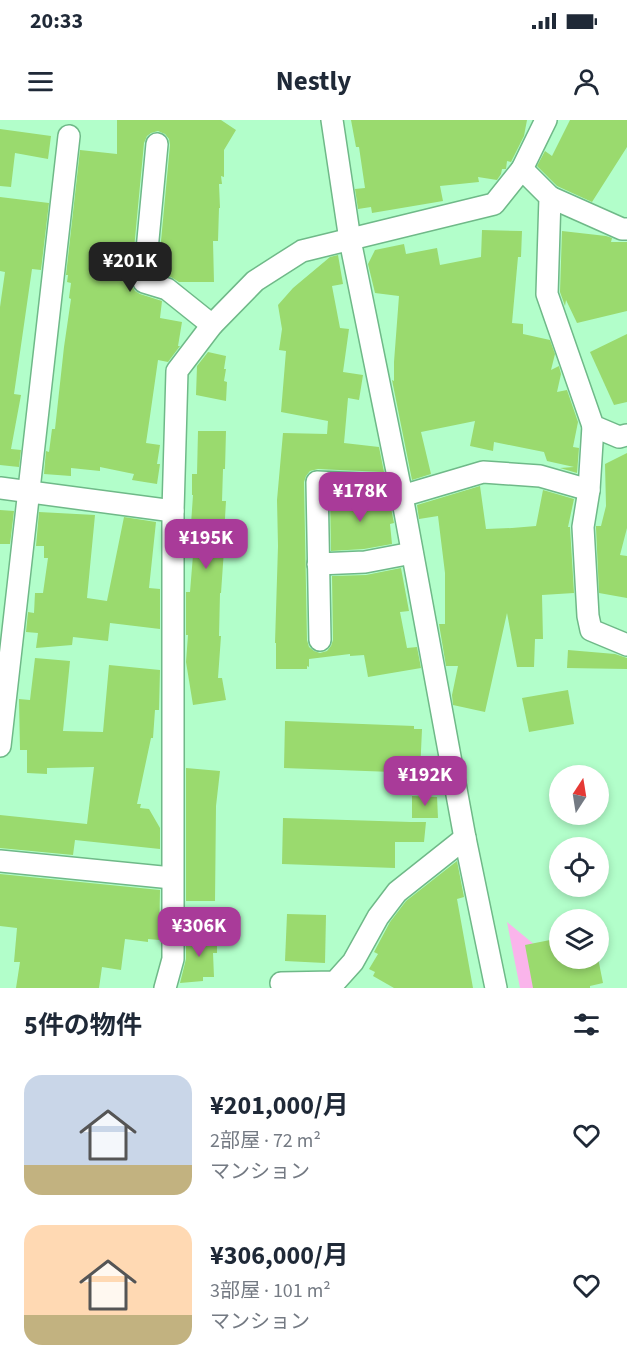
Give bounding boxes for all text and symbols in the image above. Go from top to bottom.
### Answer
text: 20:33 [30,5,83,37]
text: Nestly [276,62,351,101]
icon: menu [24,65,57,98]
icon: person [570,65,603,98]
pin: ¥201K [88,242,172,293]
text: ¥201K [103,247,157,275]
pin: ¥178K [318,472,402,523]
text: ¥178K [333,477,387,505]
pin: ¥195K [164,519,248,570]
text: ¥195K [179,524,233,552]
pin: ¥192K [383,756,467,807]
text: ¥192K [398,761,452,789]
north arrow [549,765,609,825]
map controls [549,765,609,969]
button: locate [549,837,609,897]
pin: ¥306K [157,907,241,958]
button: layers [549,909,609,969]
text: ¥306K [172,912,226,940]
text: 5件の物件 [24,1007,142,1044]
icon: filters [570,1008,603,1041]
text: ¥201,000/月 [210,1087,349,1124]
icon: home [72,1099,144,1171]
icon: heart [570,1119,603,1152]
text: 2部屋 · 72 m² [210,1127,321,1155]
text: マンション [210,1158,310,1186]
text: ¥306,000/月 [210,1237,349,1274]
icon: home [72,1249,144,1321]
icon: heart [570,1269,603,1302]
text: 3部屋 · 101 m² [210,1277,331,1305]
text: マンション [210,1308,310,1336]

